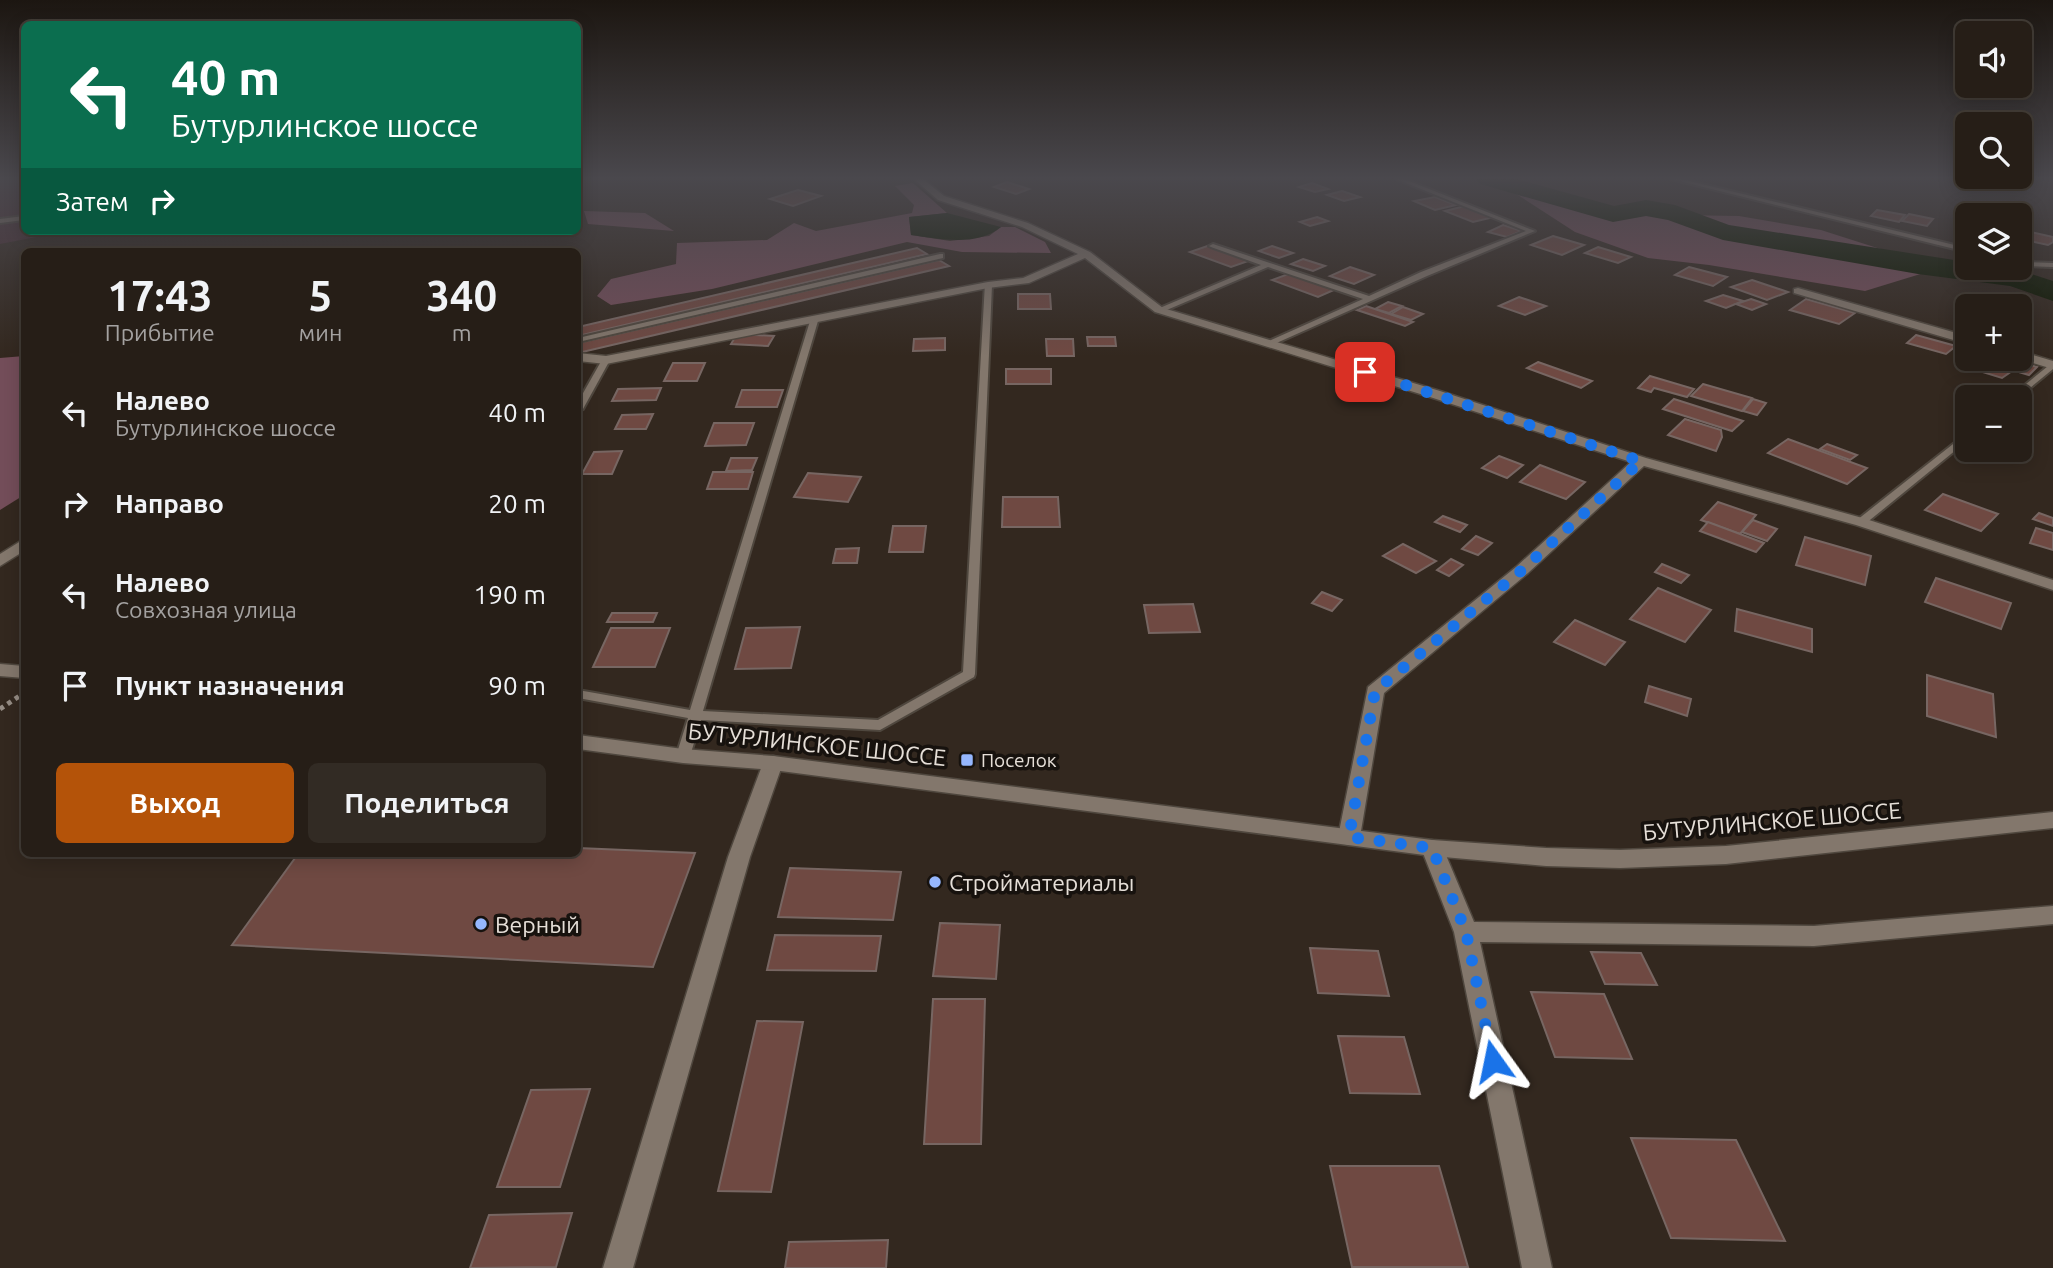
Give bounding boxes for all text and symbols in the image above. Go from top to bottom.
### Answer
map controls [1955,21,2032,462]
button: sound [1955,21,2032,98]
icon: left [56,49,147,140]
text: 40 m [171,49,280,104]
text: Бутурлинское шоссе [171,107,479,143]
button: search [1955,112,2032,189]
icon: right [143,182,181,220]
text: Затем [56,187,129,216]
button: layers [1955,203,2032,280]
text: 17:43 [107,272,212,319]
text: 5 [309,272,332,319]
text: 340 [426,272,497,319]
button: + [1955,294,2032,371]
text: Прибытие [105,320,215,345]
text: мин [299,320,342,345]
text: m [452,320,472,345]
pin [1335,342,1395,402]
icon: arrive [1346,353,1384,391]
button: − [1955,385,2032,462]
text: Налево [115,386,210,415]
icon: left [56,394,94,432]
text: 40 m [488,398,546,427]
text: Бутурлинское шоссе [115,415,336,440]
icon: right [56,485,94,523]
text: Направо [115,489,224,518]
text: 20 m [488,489,546,518]
text: Налево [115,568,210,597]
icon: left [56,576,94,614]
text: 190 m [474,580,546,609]
text: Совхозная улица [115,597,297,622]
icon: arrive [56,667,94,705]
text: Пункт назначения [115,671,345,700]
text: 90 m [488,671,546,700]
street label: БУТУРЛИНСКОЕ ШОССЕ [687,718,947,770]
place label: Поселок [981,749,1057,771]
marker: Поселок [959,752,975,768]
button: Выход [56,763,294,843]
button: Поделиться [308,763,546,843]
street label: БУТУРЛИНСКОЕ ШОССЕ [1642,797,1902,845]
place label: Стройматериалы [949,870,1134,895]
marker: Стройматериалы [927,874,943,890]
place label: Верный [495,912,580,937]
marker: Верный [473,916,489,932]
position arrow [1456,1024,1530,1098]

